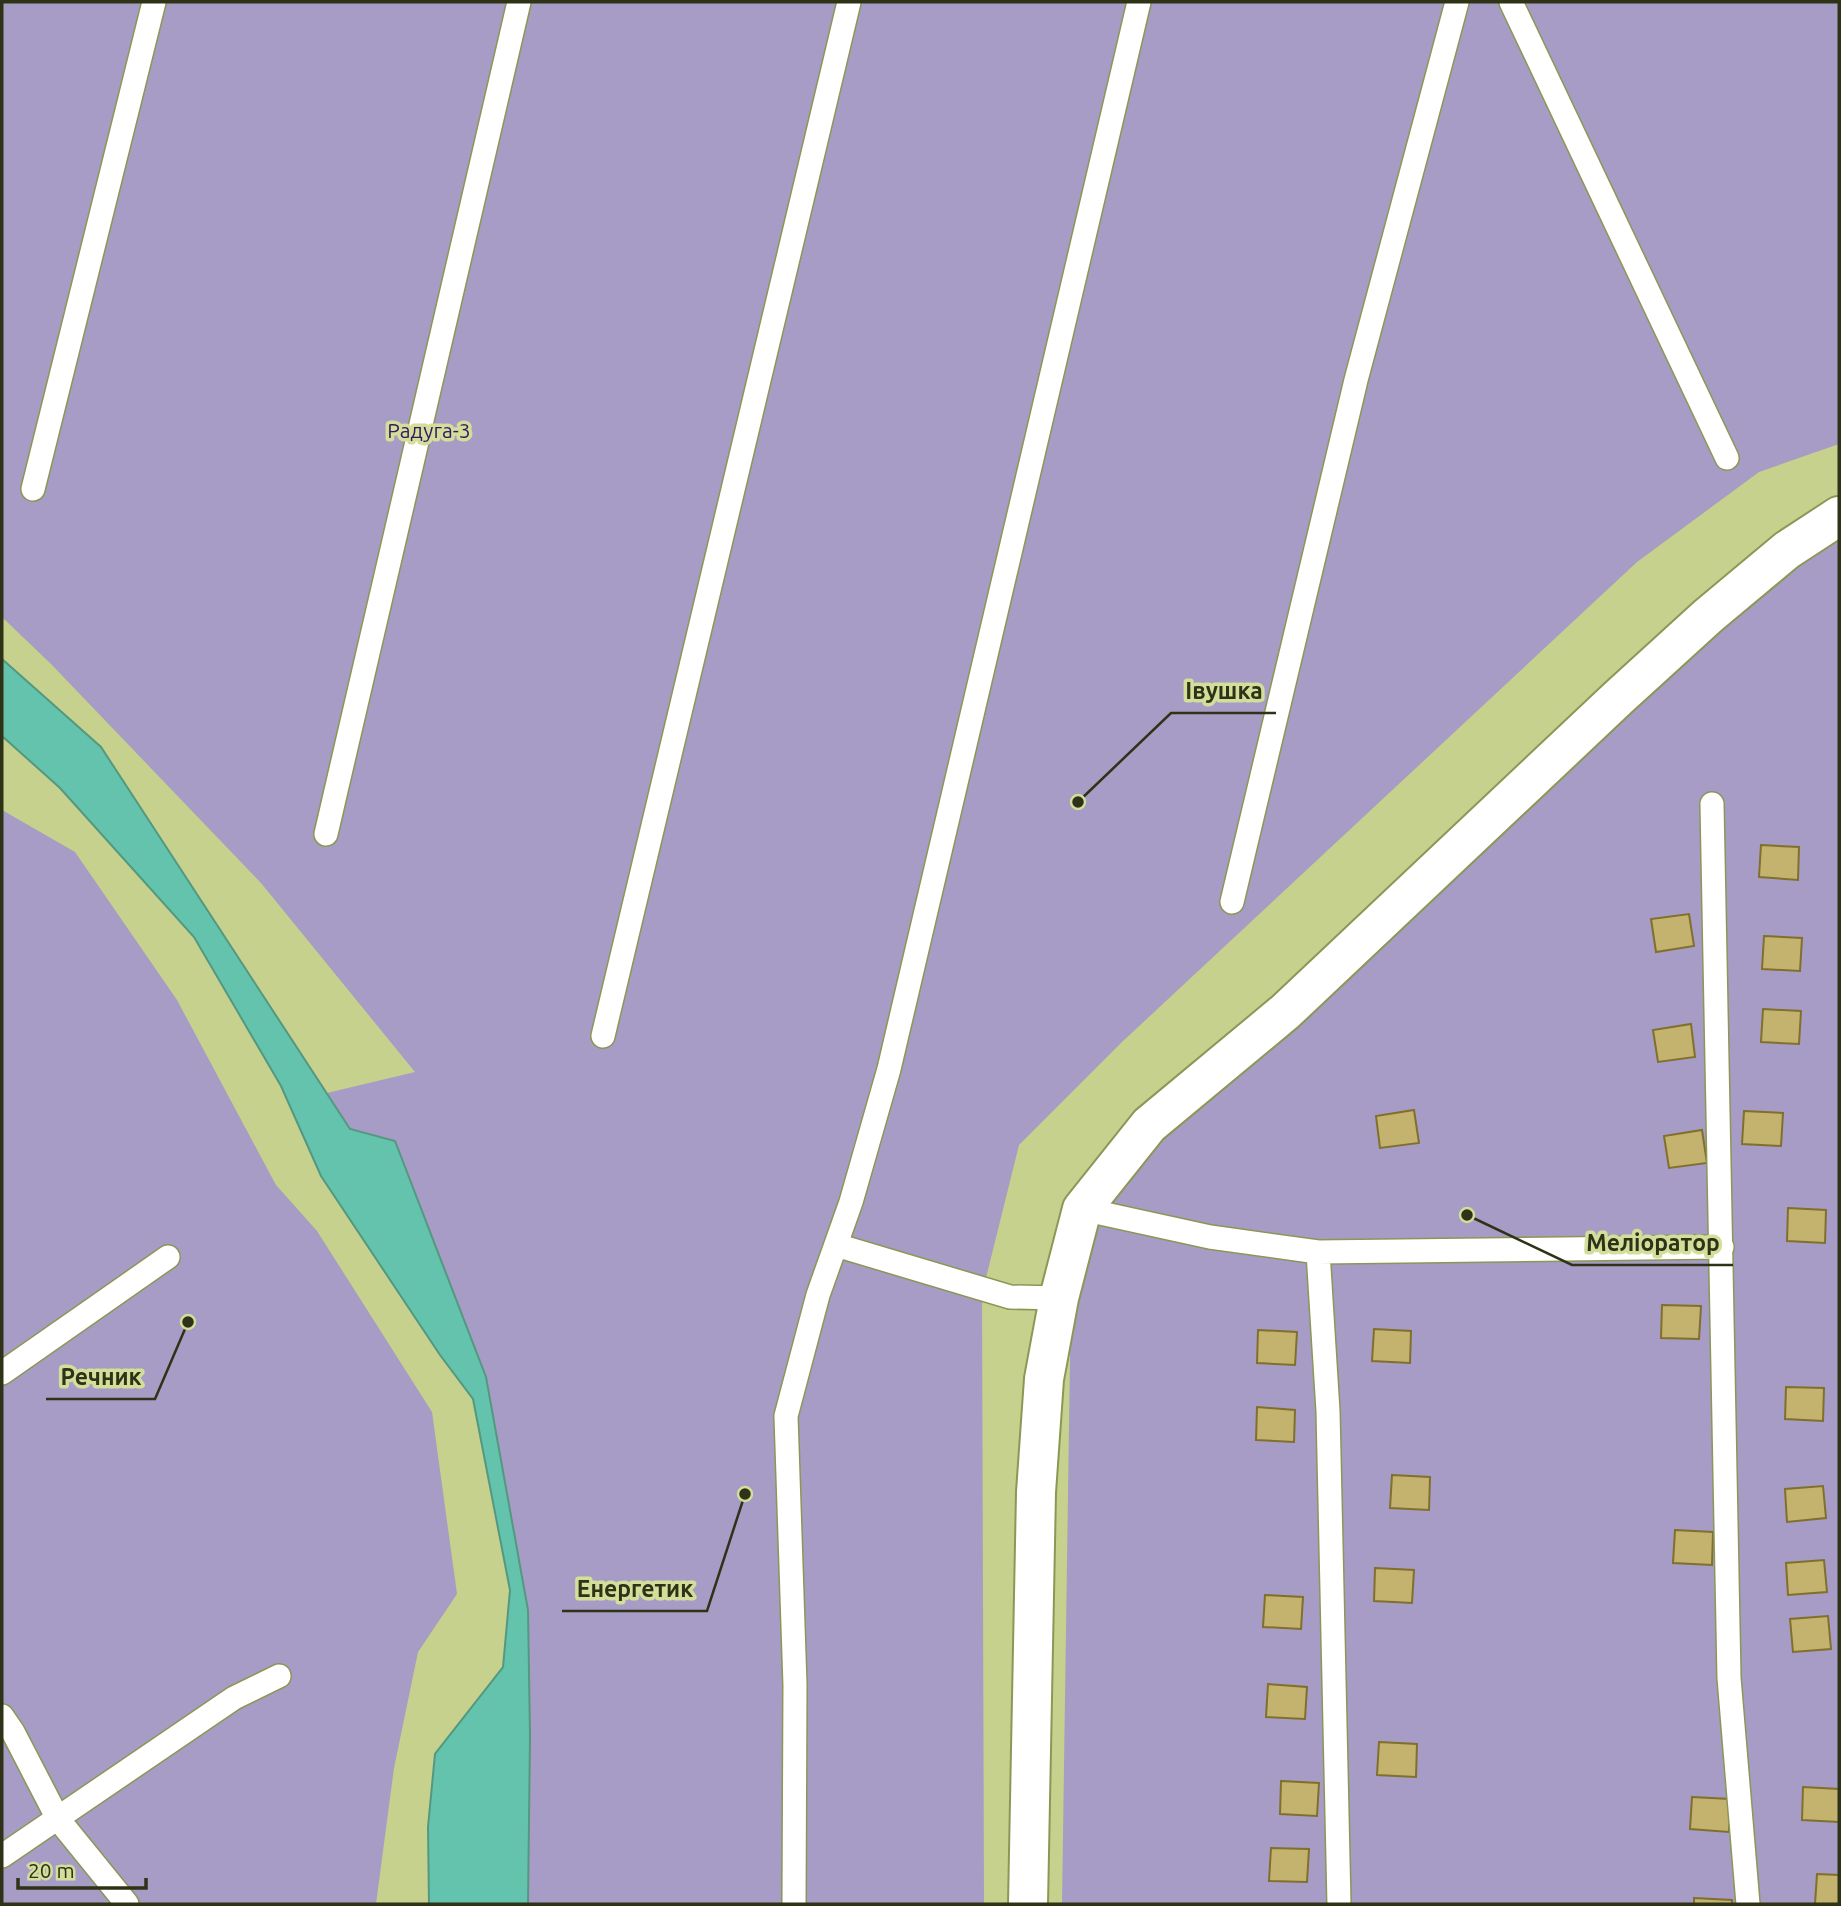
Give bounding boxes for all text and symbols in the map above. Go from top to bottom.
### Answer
park label: Радуга-3 [387,418,471,442]
callout: Івушка [1171,669,1276,713]
text: Івушка [1185,678,1263,703]
callout: Меліоратор [1572,1221,1733,1265]
text: Меліоратор [1586,1230,1720,1255]
callout: Речник [46,1355,155,1399]
text: Речник [60,1364,142,1389]
callout: Енергетик [562,1567,707,1611]
text: Енергетик [577,1576,693,1601]
scale bar [18,1846,145,1890]
text: 20 m [28,1858,75,1882]

